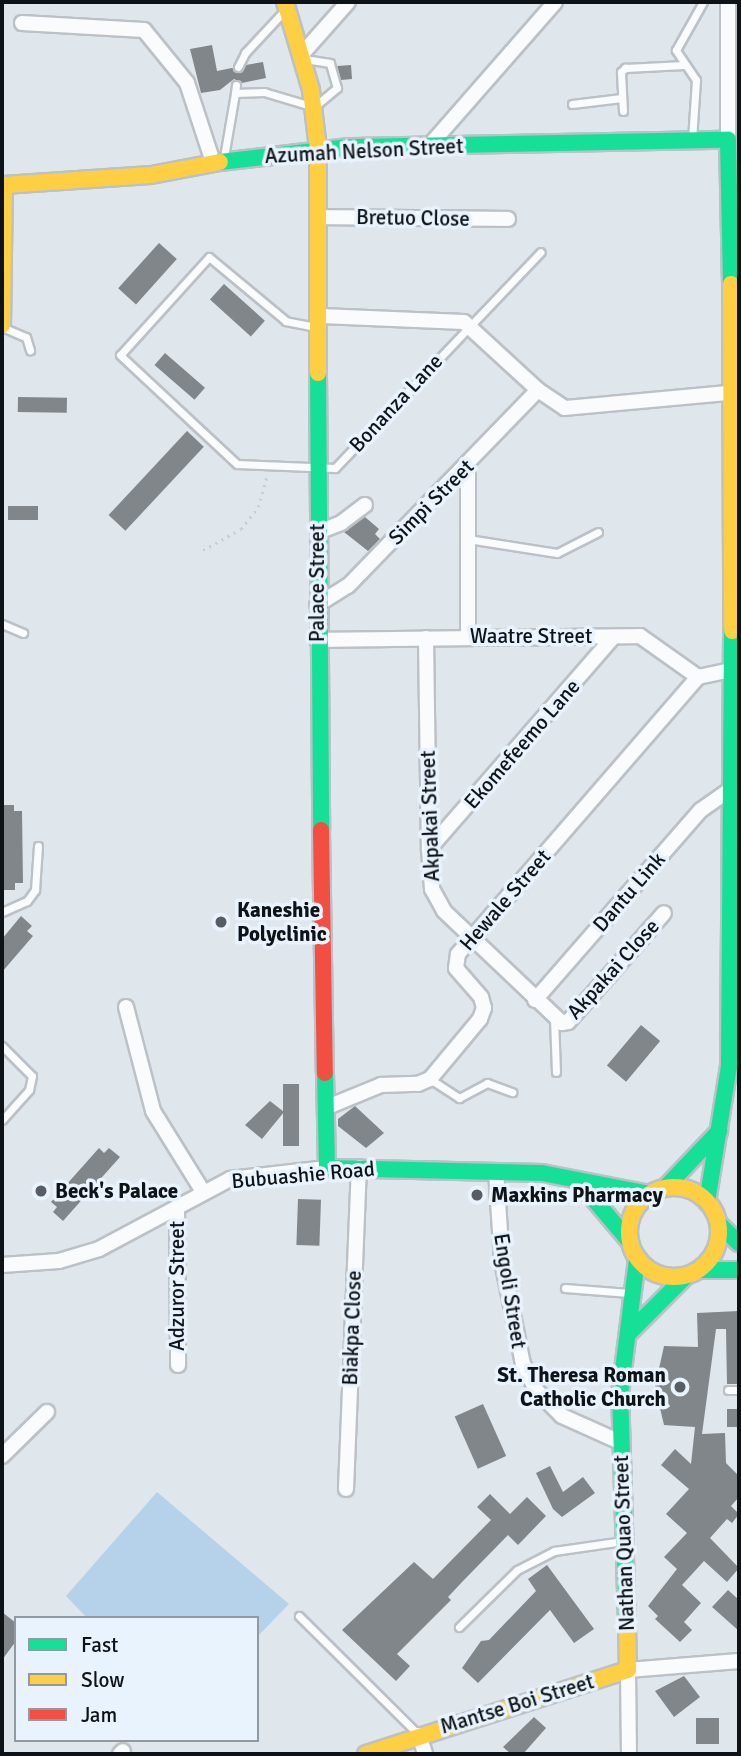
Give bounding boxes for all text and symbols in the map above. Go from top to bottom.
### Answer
street label: Azumah Nelson Street [264,133,464,169]
street label: Bretuo Close [356,204,470,232]
street label: Bonanza Lane [344,349,448,457]
street label: Simpi Street [383,454,479,550]
street label: Palace Street [304,524,330,642]
street label: Waatre Street [470,623,592,649]
street label: Ekomefeemo Lane [459,674,585,814]
street label: Akpakai Street [415,750,445,882]
street label: Hewale Street [454,844,556,956]
street label: Dantu Link [588,847,670,937]
place label: Kaneshie Polyclinic [237,897,327,947]
marker: Kaneshie Polyclinic [211,912,231,932]
street label: Akpakai Close [562,914,664,1024]
street label: Bubuashie Road [230,1156,376,1194]
place label: Beck's Palace [55,1178,178,1204]
place label: Maxkins Pharmacy [491,1182,663,1208]
marker: Beck's Palace [33,1183,49,1199]
marker: Maxkins Pharmacy [469,1187,485,1203]
street label: Adzuror Street [164,1221,190,1351]
street label: Engoli Street [488,1232,532,1350]
street label: Biakpa Close [337,1270,367,1386]
place label: St. Theresa Roman Catholic Church [497,1362,666,1412]
marker: St. Theresa Roman Catholic Church [672,1379,688,1395]
street label: Nathan Quao Street [608,1455,640,1631]
legend [14,1616,259,1742]
text: Fast [81,1632,118,1658]
text: Slow [81,1667,125,1693]
street label: Mantse Boi Street [437,1669,597,1739]
text: Jam [81,1702,117,1728]

